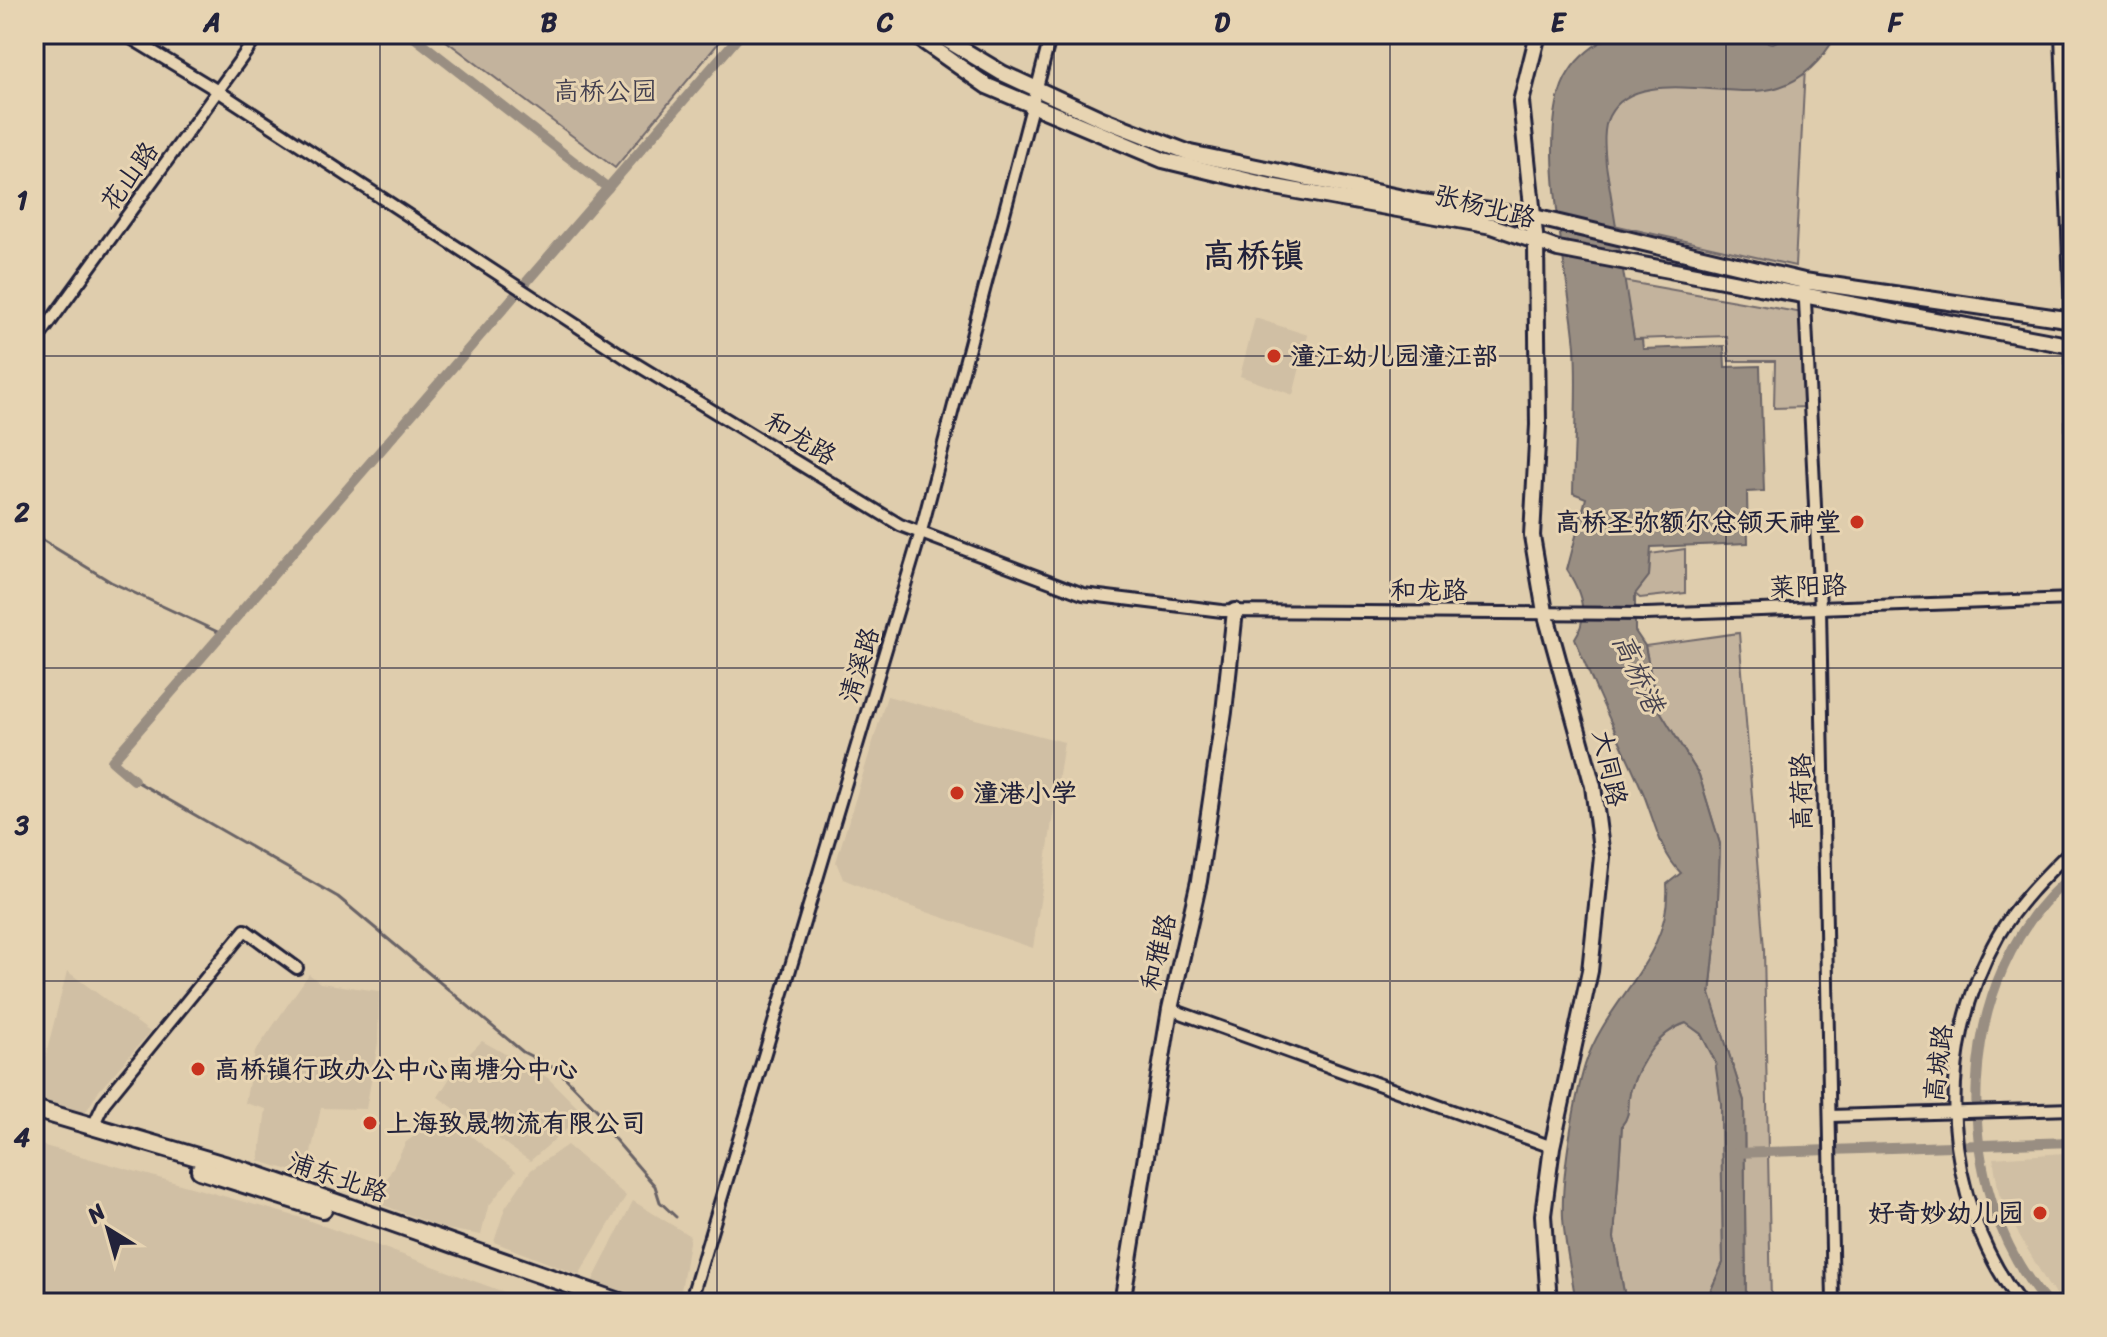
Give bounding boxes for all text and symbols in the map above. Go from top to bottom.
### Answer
text: A [202,0,221,45]
text: B [541,0,558,45]
text: C [876,0,894,45]
text: D [1214,0,1230,45]
text: E [1551,0,1568,45]
text: F [1887,0,1904,45]
park label: 高桥公园 [553,68,657,114]
street label: 花山路 [87,131,171,221]
street label: 张杨北路 [1429,171,1541,241]
text: 1 [16,177,28,223]
district label: 高桥镇 [1202,226,1304,286]
place label: 潼江幼儿园潼江部 [1290,333,1498,379]
marker: 潼江幼儿园潼江部 [1265,347,1283,365]
street label: 和龙路 [756,398,846,478]
text: 2 [13,489,30,535]
place label: 高桥圣弥额尔总领天神堂 [1555,499,1841,545]
marker: 高桥圣弥额尔总领天神堂 [1848,513,1866,531]
street label: 莱阳路 [1768,562,1848,610]
street label: 和龙路 [1390,567,1468,613]
street label: 清溪路 [826,621,892,709]
water label: 高桥港 [1599,625,1680,724]
street label: 大同路 [1579,725,1641,811]
street label: 高荷路 [1777,753,1825,831]
place label: 潼港小学 [973,770,1077,816]
marker: 潼港小学 [948,784,966,802]
text: 3 [14,802,30,848]
street label: 和雅路 [1127,909,1189,995]
street label: 高城路 [1910,1021,1966,1105]
place label: 高桥镇行政办公中心南塘分中心 [214,1046,578,1092]
marker: 高桥镇行政办公中心南塘分中心 [189,1060,207,1078]
place label: 上海致晟物流有限公司 [386,1100,646,1146]
text: 4 [14,1114,30,1160]
marker: 上海致晟物流有限公司 [361,1114,379,1132]
street label: 浦东北路 [281,1138,395,1216]
north arrow [68,1189,148,1269]
place label: 好奇妙幼儿园 [1868,1190,2024,1236]
text: N [78,1193,115,1234]
marker: 好奇妙幼儿园 [2031,1204,2049,1222]

